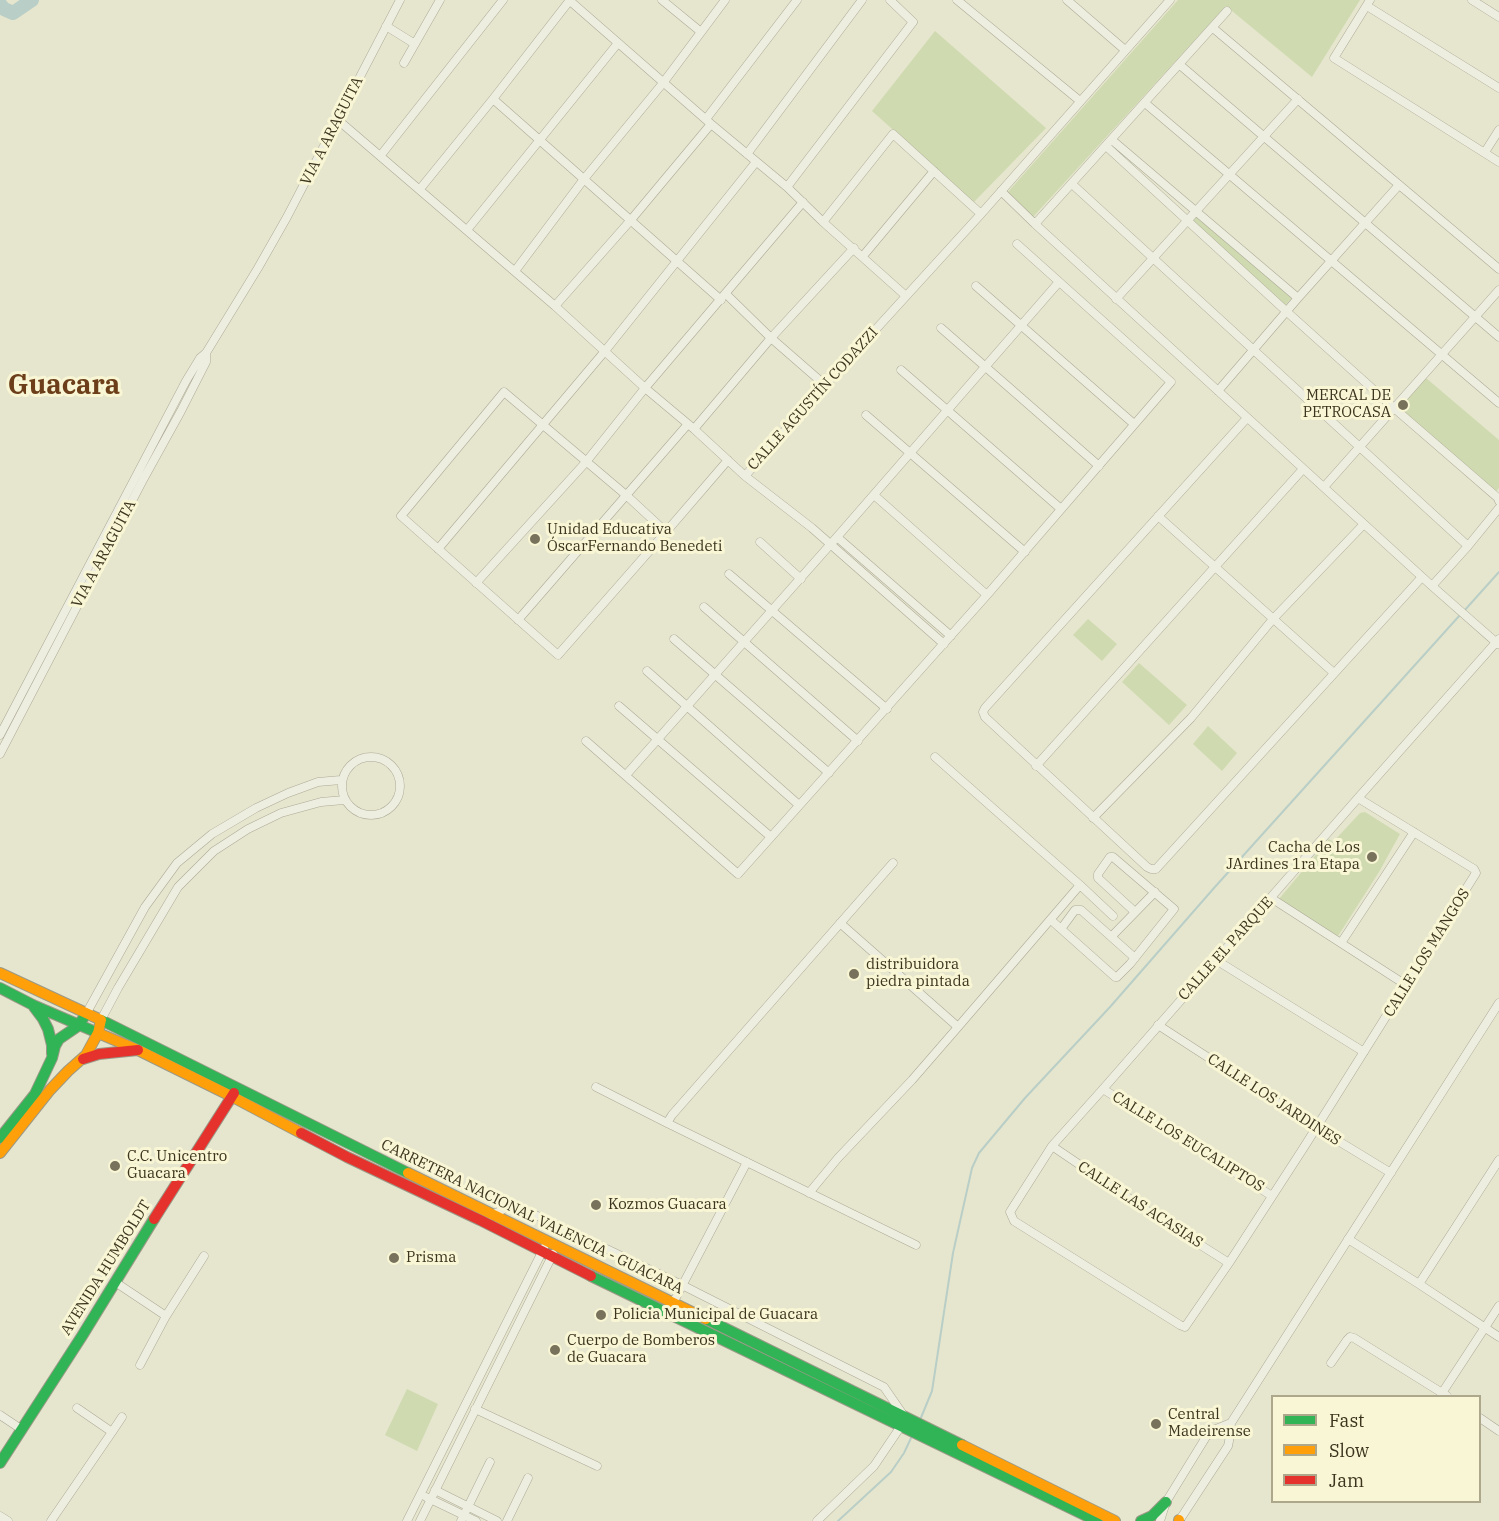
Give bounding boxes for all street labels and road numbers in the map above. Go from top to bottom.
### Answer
street label: VIA A ARAGUITA [297,74,367,188]
street label: CALLE AGUSTÍN CODAZZI [744,324,882,474]
street label: VIA A ARAGUITA [68,497,140,611]
street label: CALLE LOS MANGOS [1380,885,1474,1021]
street label: CALLE EL PARQUE [1175,894,1277,1004]
street label: CALLE LOS JARDINES [1204,1050,1344,1150]
street label: CALLE LOS EUCALIPTOS [1109,1088,1267,1196]
street label: CARRETERA NACIONAL VALENCIA - GUACARA [378,1136,686,1298]
street label: CALLE LAS ACASIAS [1074,1158,1206,1252]
street label: AVENIDA HUMBOLDT [57,1197,155,1339]

